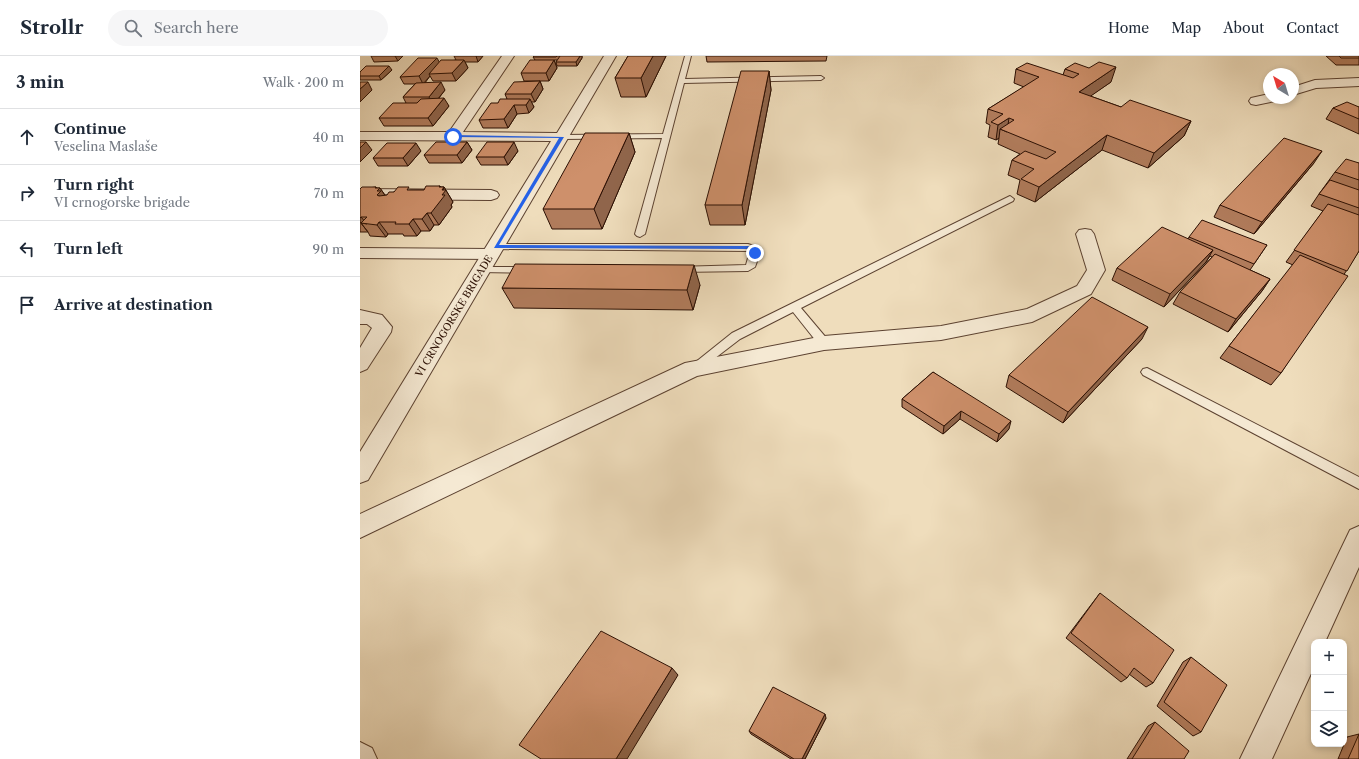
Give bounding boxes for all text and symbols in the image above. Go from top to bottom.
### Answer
search box [108,10,388,46]
text: Strollr [20,16,84,39]
icon: search [122,17,144,39]
text: Search here [154,18,239,37]
text: Home [1108,19,1149,37]
text: Map [1171,19,1201,37]
text: About [1223,19,1264,37]
text: Contact [1286,19,1339,37]
north arrow [1263,68,1299,104]
text: 3 min [16,72,65,92]
text: Walk · 200 m [263,74,344,90]
text: Continue [54,119,126,138]
icon: ahead [16,126,38,148]
route start [444,128,462,146]
text: 40 m [313,129,344,145]
text: Veselina Maslaše [54,138,158,154]
text: Turn right [54,175,134,194]
icon: right [16,182,38,204]
text: 70 m [314,185,344,201]
text: VI crnogorske brigade [54,194,190,210]
icon: left [16,238,38,260]
text: Turn left [54,239,123,258]
text: 90 m [313,241,344,257]
route end [746,244,764,262]
street label: VI CRNOGORSKE BRIGADE [412,252,496,380]
icon: arrive [16,294,38,316]
text: Arrive at destination [54,295,213,314]
map controls [1311,639,1347,747]
button: + [1311,639,1347,675]
button: − [1311,675,1347,711]
button: layers [1311,711,1347,747]

